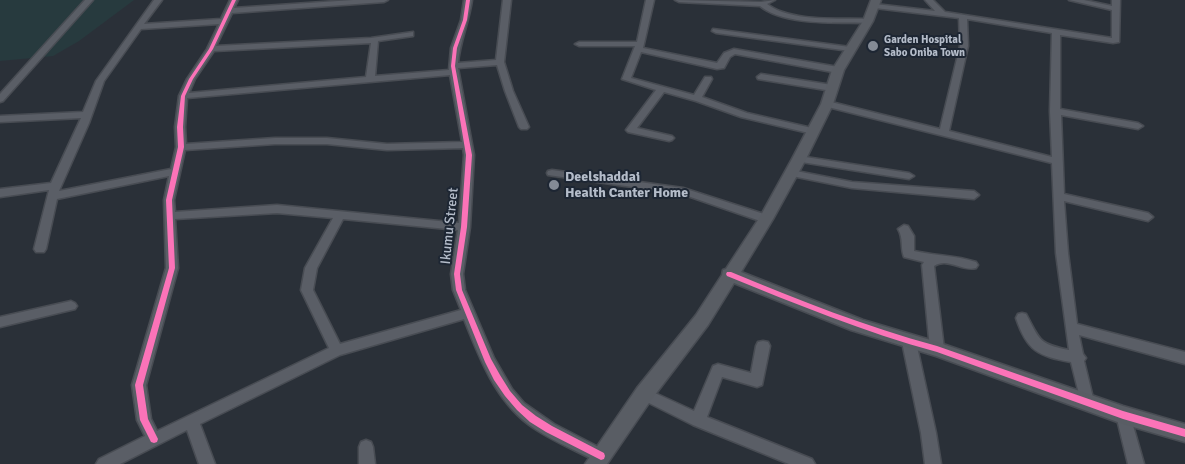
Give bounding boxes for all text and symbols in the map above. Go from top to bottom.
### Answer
place label: Garden Hospital Sabo Oniba Town [884,33,965,59]
marker: Garden Hospital Sabo Oniba Town [866,39,880,53]
place label: Deelshaddai Health Canter Home [565,169,688,202]
marker: Deelshaddai Health Canter Home [547,178,561,192]
street label: Ikumu Street [438,187,462,265]

